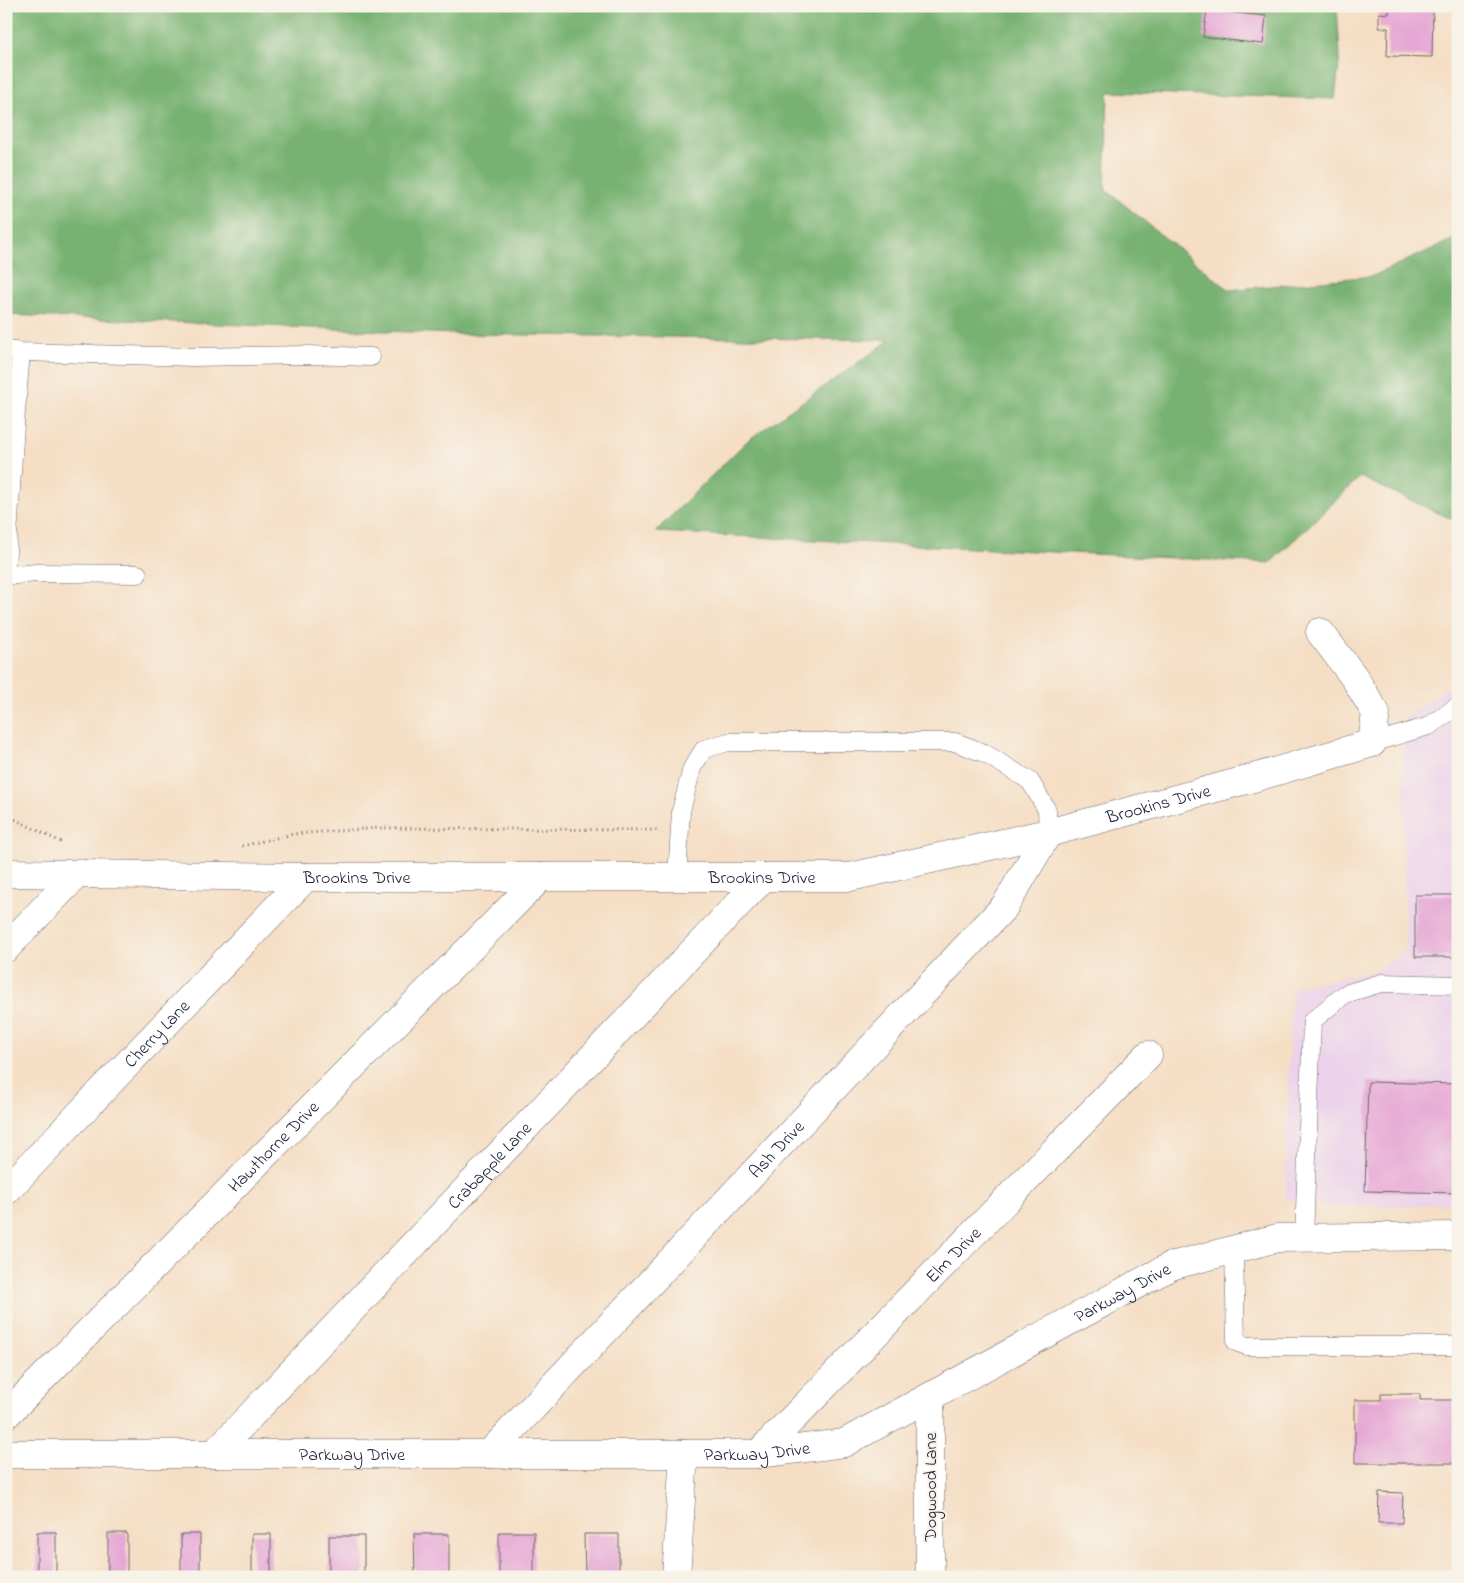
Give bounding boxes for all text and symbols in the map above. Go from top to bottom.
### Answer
street label: Brookins Drive [1103,779,1215,832]
street label: Brookins Drive [302,866,412,892]
street label: Brookins Drive [707,866,817,892]
street label: Cherry Lane [119,994,198,1075]
street label: Hawthorne Drive [223,1095,327,1200]
street label: Ash Drive [744,1115,812,1185]
street label: Crabapple Lane [443,1116,540,1216]
street label: Elm Drive [921,1221,989,1290]
street label: Parkway Drive [1070,1257,1177,1331]
street label: Dogwood Lane [919,1432,946,1542]
street label: Parkway Drive [704,1436,813,1469]
street label: Parkway Drive [299,1443,406,1469]

